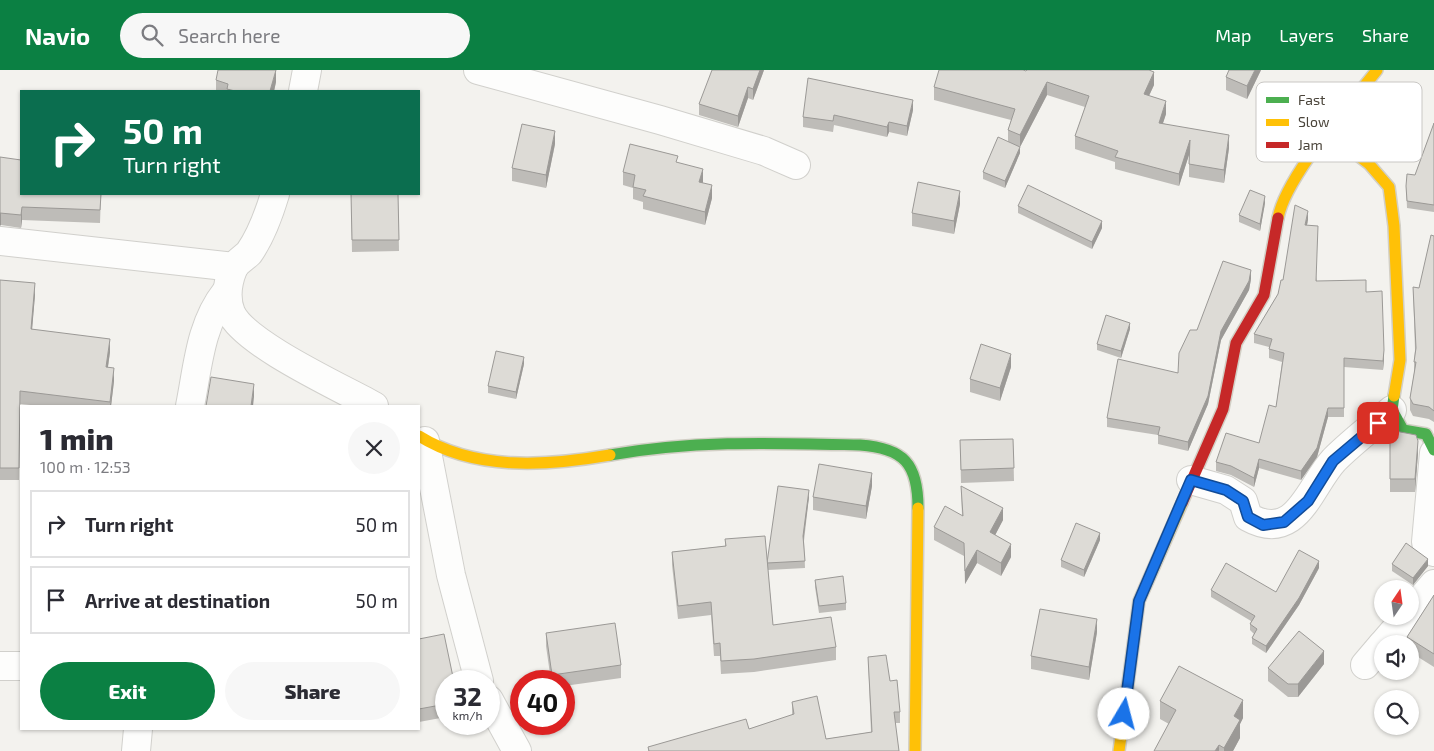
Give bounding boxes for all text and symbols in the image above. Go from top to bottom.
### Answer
search box [120,13,470,58]
text: Navio [25,21,90,50]
icon: search [138,21,166,49]
text: Search here [178,24,280,47]
text: Map [1215,24,1251,46]
text: Layers [1279,24,1334,46]
text: Share [1362,24,1409,46]
legend [1256,82,1422,162]
text: Fast [1298,91,1325,108]
text: 50 m [123,109,203,151]
icon: right [40,110,105,175]
text: Slow [1298,113,1330,130]
text: Jam [1298,136,1323,153]
text: Turn right [123,151,221,177]
pin [1357,402,1399,444]
icon: arrive [1364,409,1392,437]
text: 1 min [40,420,114,456]
button: close [348,422,400,474]
text: 100 m · 12:53 [40,457,131,476]
icon: right [42,510,70,538]
text: Turn right [85,513,173,536]
text: 50 m [355,513,398,536]
north arrow [1374,580,1419,625]
map controls [1374,580,1419,735]
icon: arrive [42,586,70,614]
text: Arrive at destination [85,589,270,612]
text: 50 m [355,589,398,612]
button: sound [1374,635,1419,680]
button: Exit [40,662,215,720]
button: Share [225,662,400,720]
speed limit sign: 40 [510,670,575,735]
text: 32 [453,681,482,711]
position arrow [1097,687,1149,739]
button: search [1374,690,1419,735]
text: km/h [453,708,482,722]

